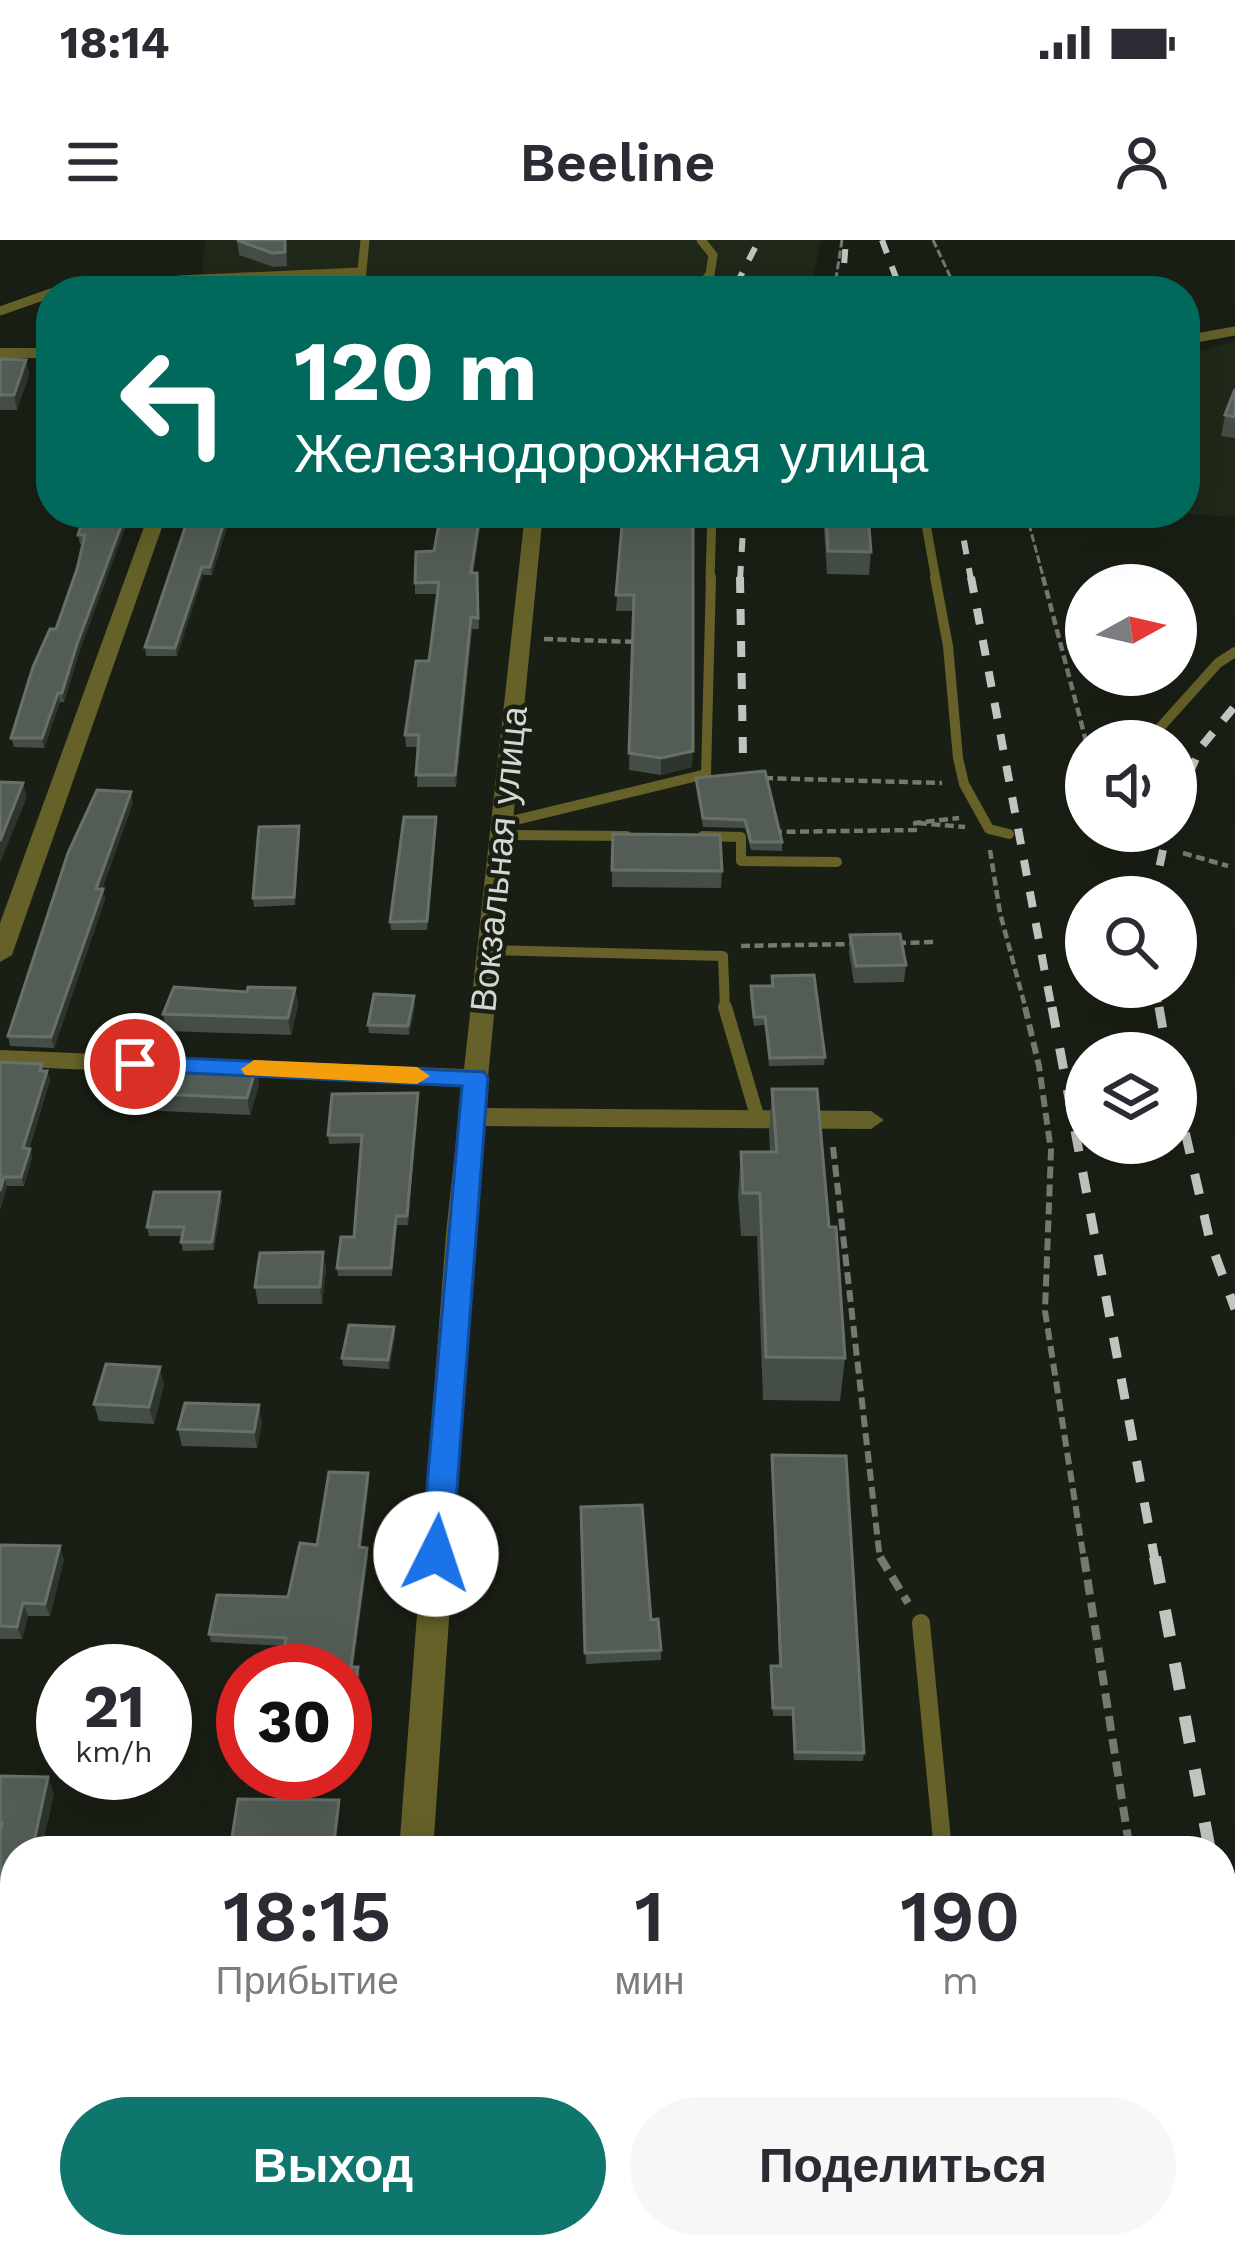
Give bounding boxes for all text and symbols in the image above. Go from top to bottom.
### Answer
text: 18:14 [60,16,170,69]
icon: menu [60,129,126,195]
icon: person [1109,129,1175,195]
text: Beeline [520,131,715,194]
text: 120 m [294,322,537,420]
icon: left [96,324,252,480]
text: Железнодорожная улица [294,422,928,485]
north arrow [1065,564,1197,696]
map controls [1065,564,1197,1164]
street label: Вокзальная улица [462,703,536,1014]
button: sound [1065,720,1197,852]
button: search [1065,876,1197,1008]
pin [84,1013,186,1115]
icon: arrive [102,1031,168,1097]
button: layers [1065,1032,1197,1164]
position arrow [373,1491,499,1617]
speed limit sign: 30 [216,1644,372,1800]
text: 21 [83,1671,145,1742]
text: km/h [75,1734,153,1769]
text: 18:15 [223,1874,391,1958]
text: 1 [635,1874,664,1958]
text: 190 [900,1874,1020,1958]
text: Прибытие [216,1958,399,2003]
text: мин [614,1958,685,2003]
text: m [942,1958,979,2003]
button: Выход [60,2097,606,2235]
button: Поделиться [630,2097,1176,2235]

